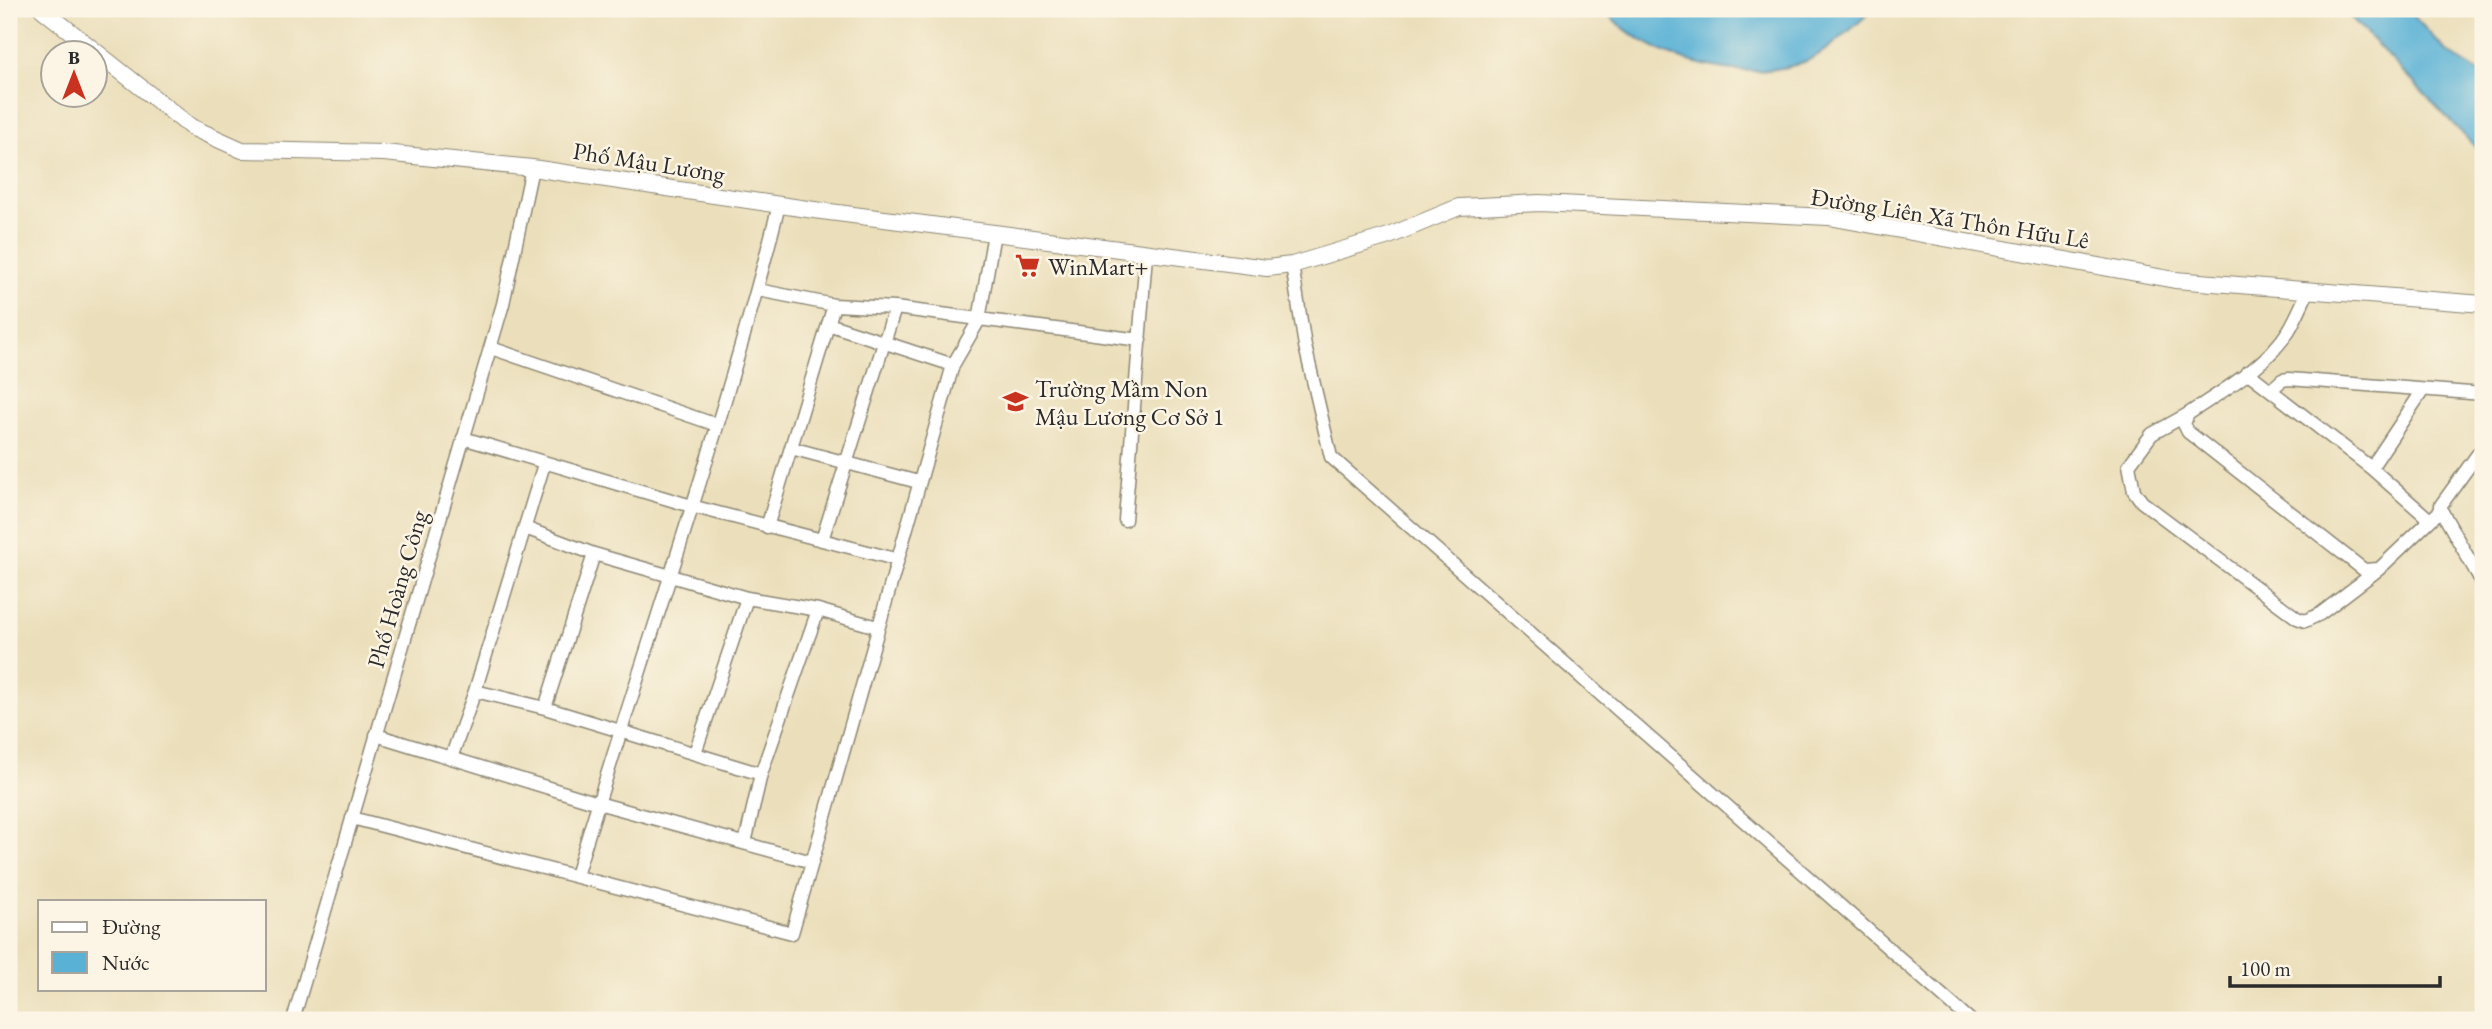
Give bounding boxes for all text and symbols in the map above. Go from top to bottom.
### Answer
north arrow [38,38,108,108]
text: B [68,45,80,70]
street label: Phố Mậu Lương [571,135,728,189]
street label: Đường Liên Xã Thôn Hữu Lê [1809,181,2091,255]
place label: WinMart+ [1048,251,1149,282]
supermarket icon: WinMart+ [1014,252,1042,280]
place label: Trường Mầm Non Mậu Lương Cơ Sở 1 [1035,373,1224,432]
school or university icon: Trường Mầm Non Mậu Lương Cơ Sở 1 [1001,388,1029,416]
street label: Phố Hoàng Công [360,506,434,671]
legend [38,900,266,990]
text: Đường [102,913,161,940]
scale bar [2230,945,2440,989]
text: Nước [102,949,150,976]
text: 100 m [2240,955,2291,982]

